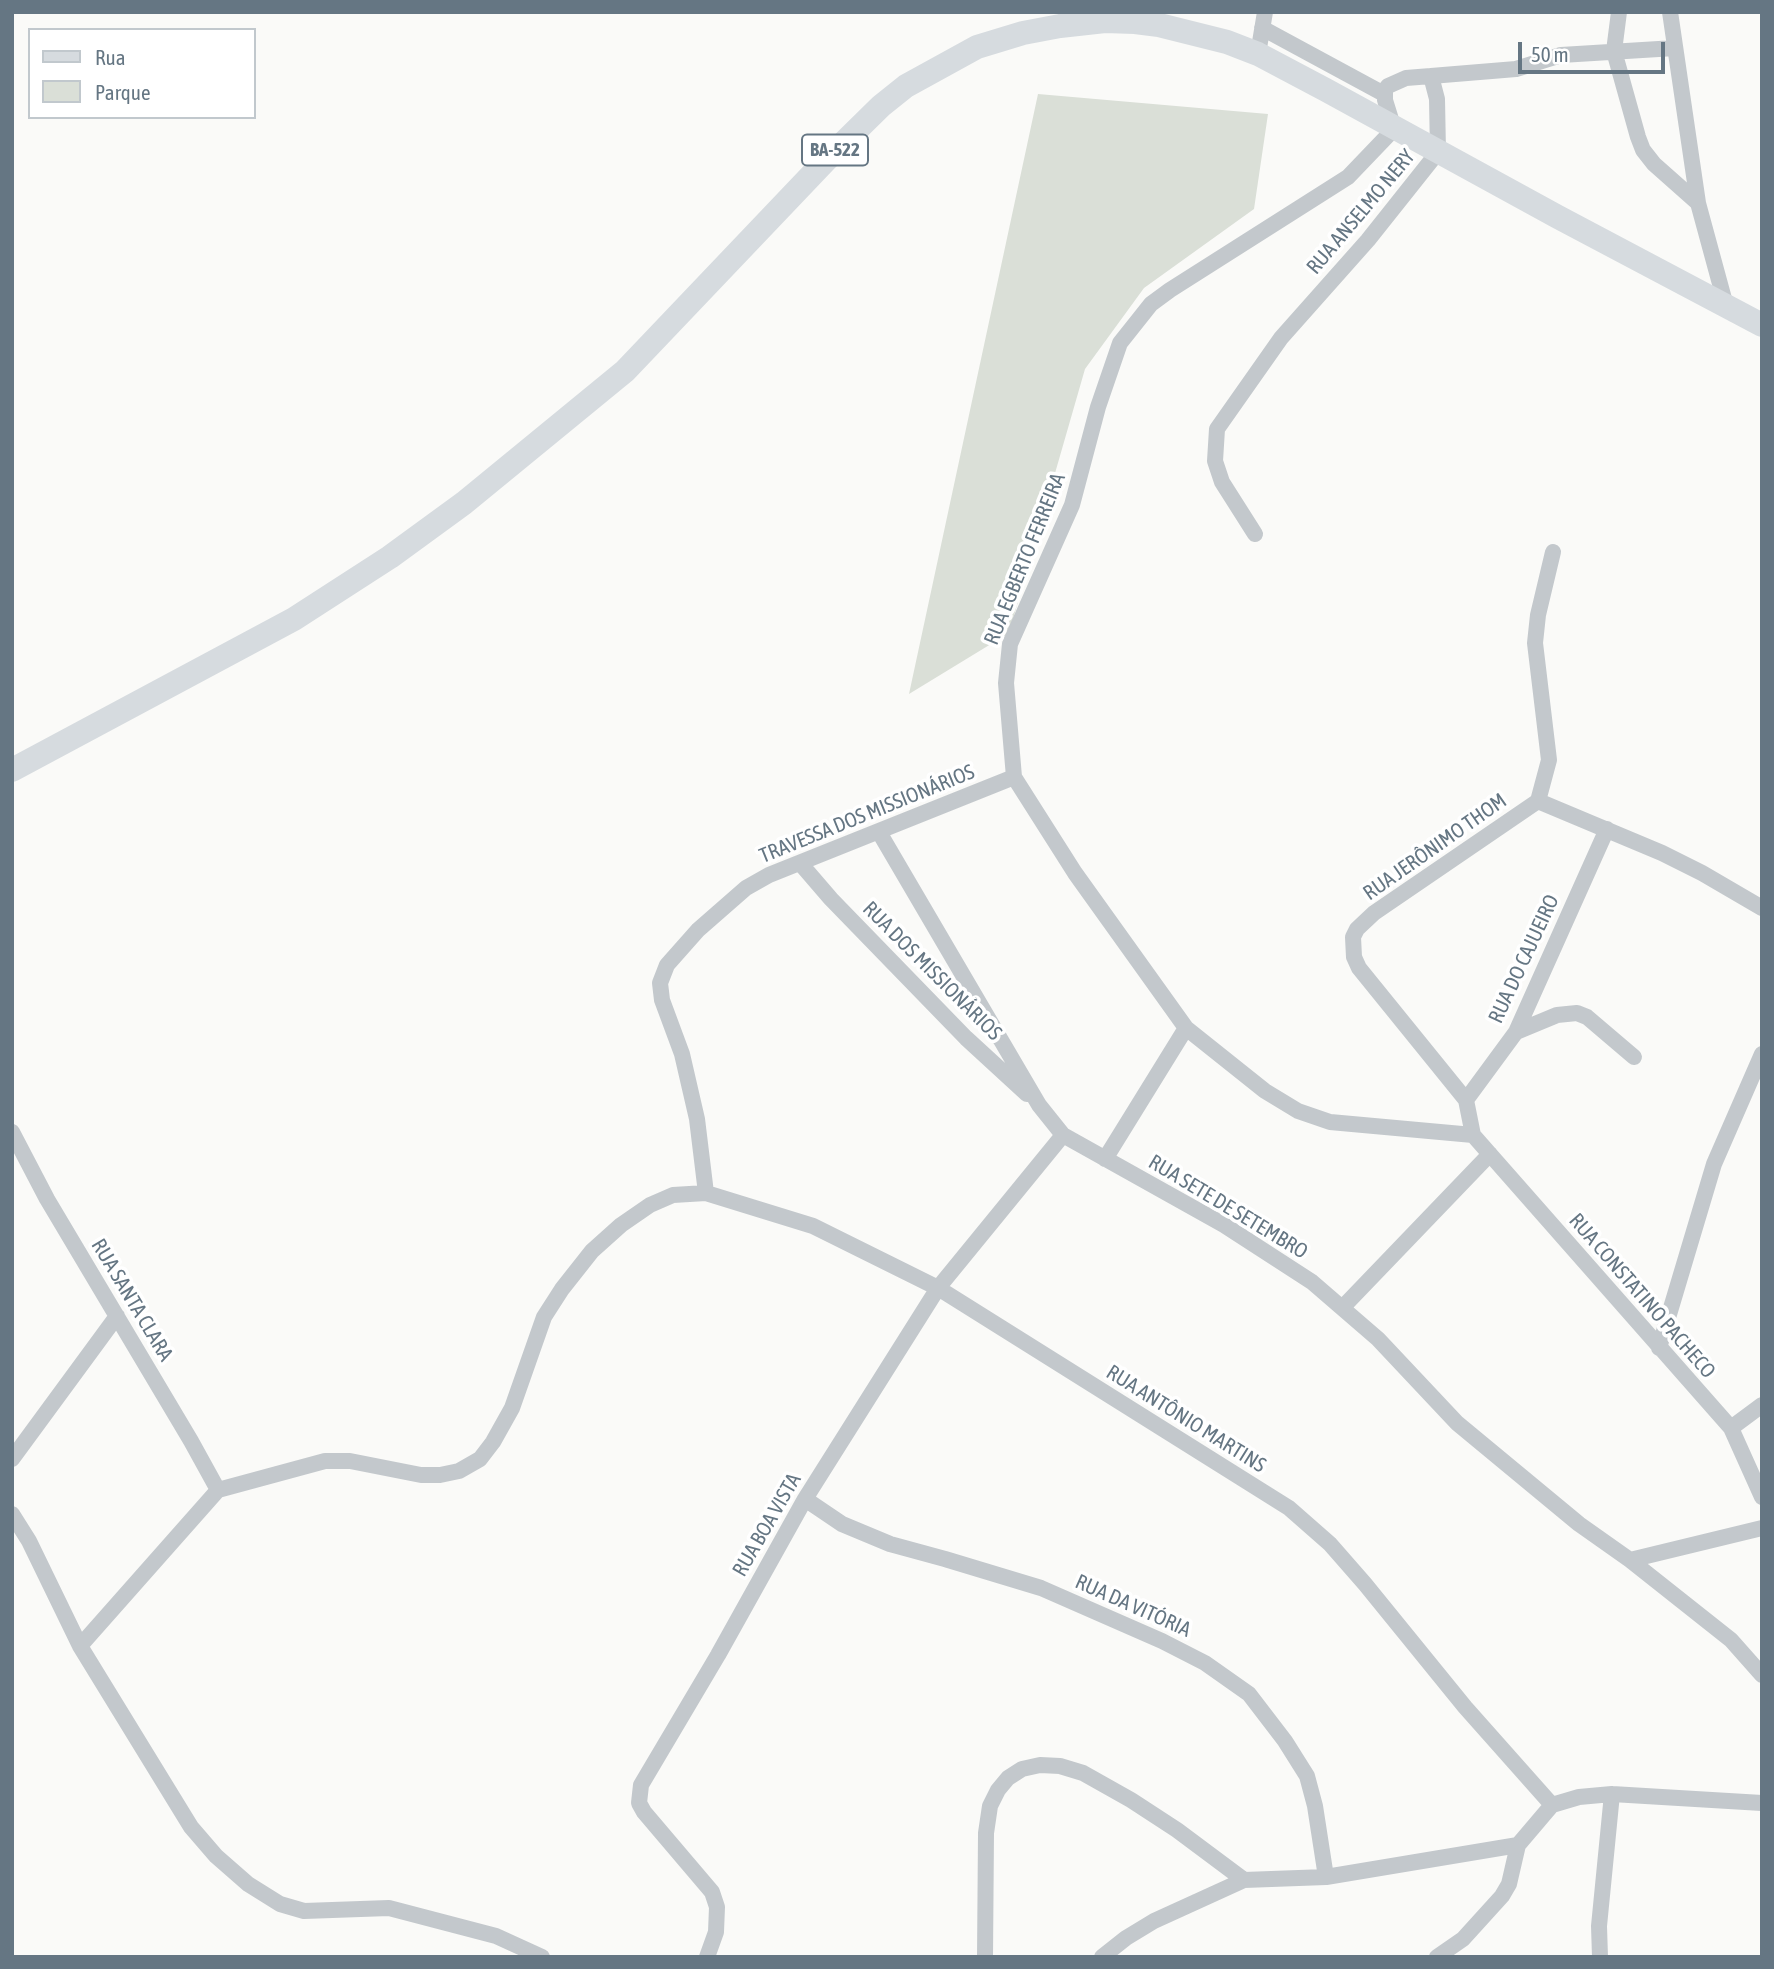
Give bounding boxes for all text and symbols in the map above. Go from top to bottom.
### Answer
legend [28,28,256,119]
scale bar [1522,28,1669,72]
text: 50 m [1531,42,1569,66]
text: Rua [95,45,125,69]
text: Parque [95,80,150,104]
road number: BA-522 [802,134,868,166]
street label: RUA ANSELMO NERY [1302,145,1420,279]
street label: RUA EGBERTO FERREIRA [979,469,1071,649]
street label: TRAVESSA DOS MISSIONÁRIOS [756,759,978,869]
street label: RUA JERÔNIMO THOM [1359,788,1511,906]
street label: RUA DO CAJUEIRO [1483,891,1565,1027]
street label: RUA DOS MISSIONÁRIOS [857,896,1007,1046]
street label: RUA SETE DE SETEMBRO [1144,1150,1312,1264]
street label: RUA CONSTATINO PACHECO [1564,1208,1720,1384]
street label: RUA SANTA CLARA [86,1234,178,1366]
street label: RUA ANTÔNIO MARTINS [1102,1360,1270,1478]
street label: RUA BOA VISTA [727,1469,807,1581]
street label: RUA DA VITÓRIA [1071,1569,1195,1643]

